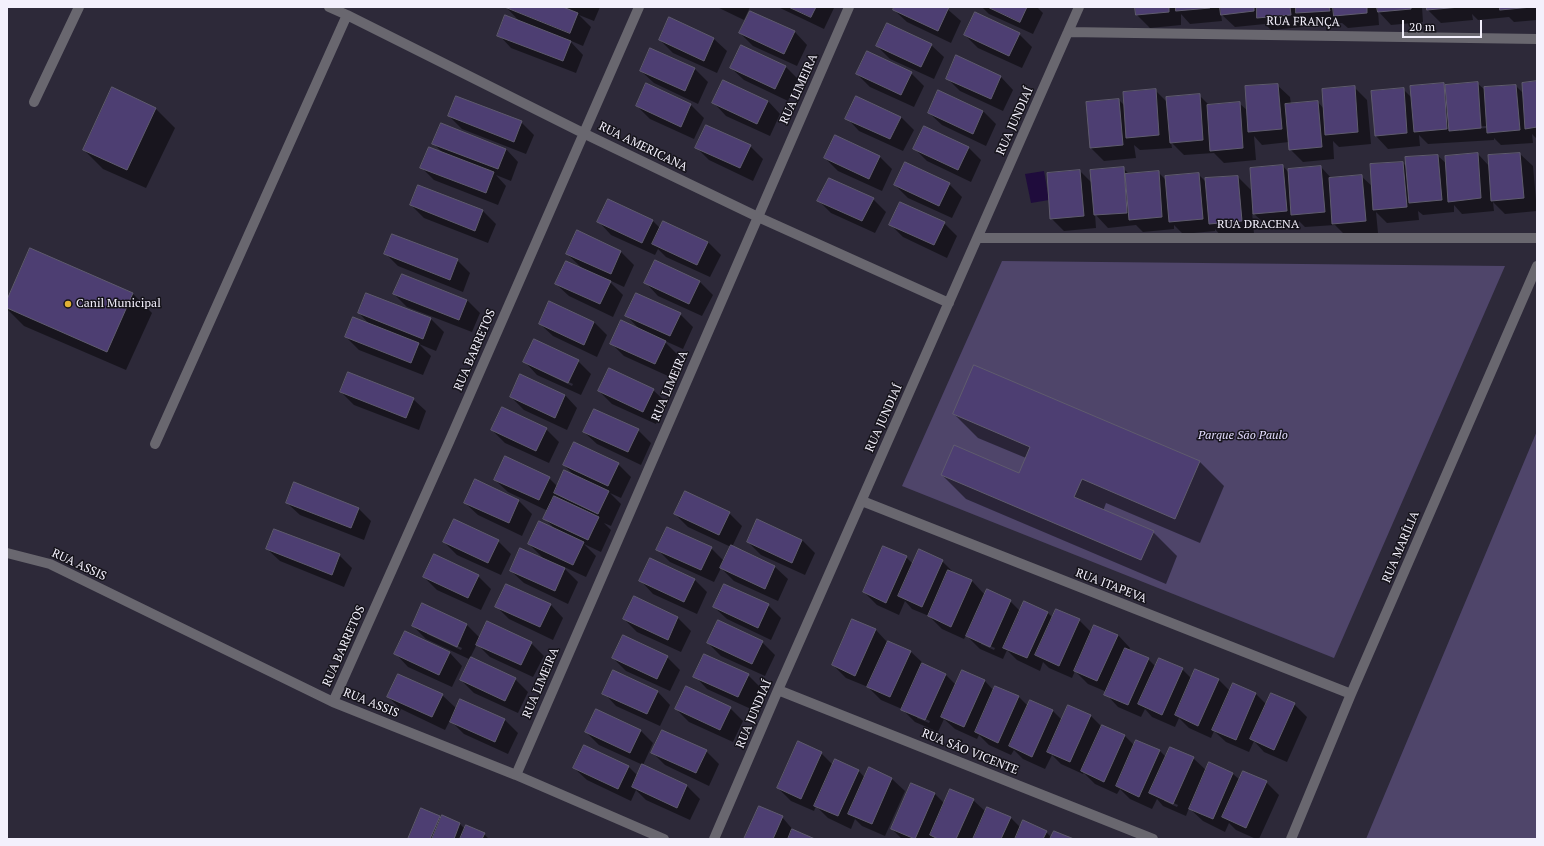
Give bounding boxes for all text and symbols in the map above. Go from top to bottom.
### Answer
scale bar [1404,12,1484,38]
street label: RUA FRANÇA [1266,14,1340,30]
text: 20 m [1409,19,1435,34]
street label: RUA LIMEIRA [777,52,821,126]
street label: RUA JUNDIAÍ [994,85,1036,157]
street label: RUA AMERICANA [596,119,690,175]
street label: RUA DRACENA [1217,218,1299,232]
place label: Canil Municipal [76,297,161,311]
marker: Canil Municipal [63,299,73,309]
street label: RUA BARRETOS [451,307,499,393]
street label: RUA LIMEIRA [649,349,691,423]
street label: RUA JUNDIAÍ [863,382,905,454]
park label: Parque São Paulo [1198,429,1288,443]
street label: RUA MARÍLIA [1379,509,1423,585]
street label: RUA ASSIS [49,546,109,584]
street label: RUA ITAPEVA [1073,566,1149,606]
street label: RUA BARRETOS [320,603,368,689]
street label: RUA LIMEIRA [520,646,562,720]
street label: RUA JUNDIAÍ [733,678,775,750]
street label: RUA ASSIS [341,685,401,721]
street label: RUA SÃO VICENTE [920,726,1020,778]

